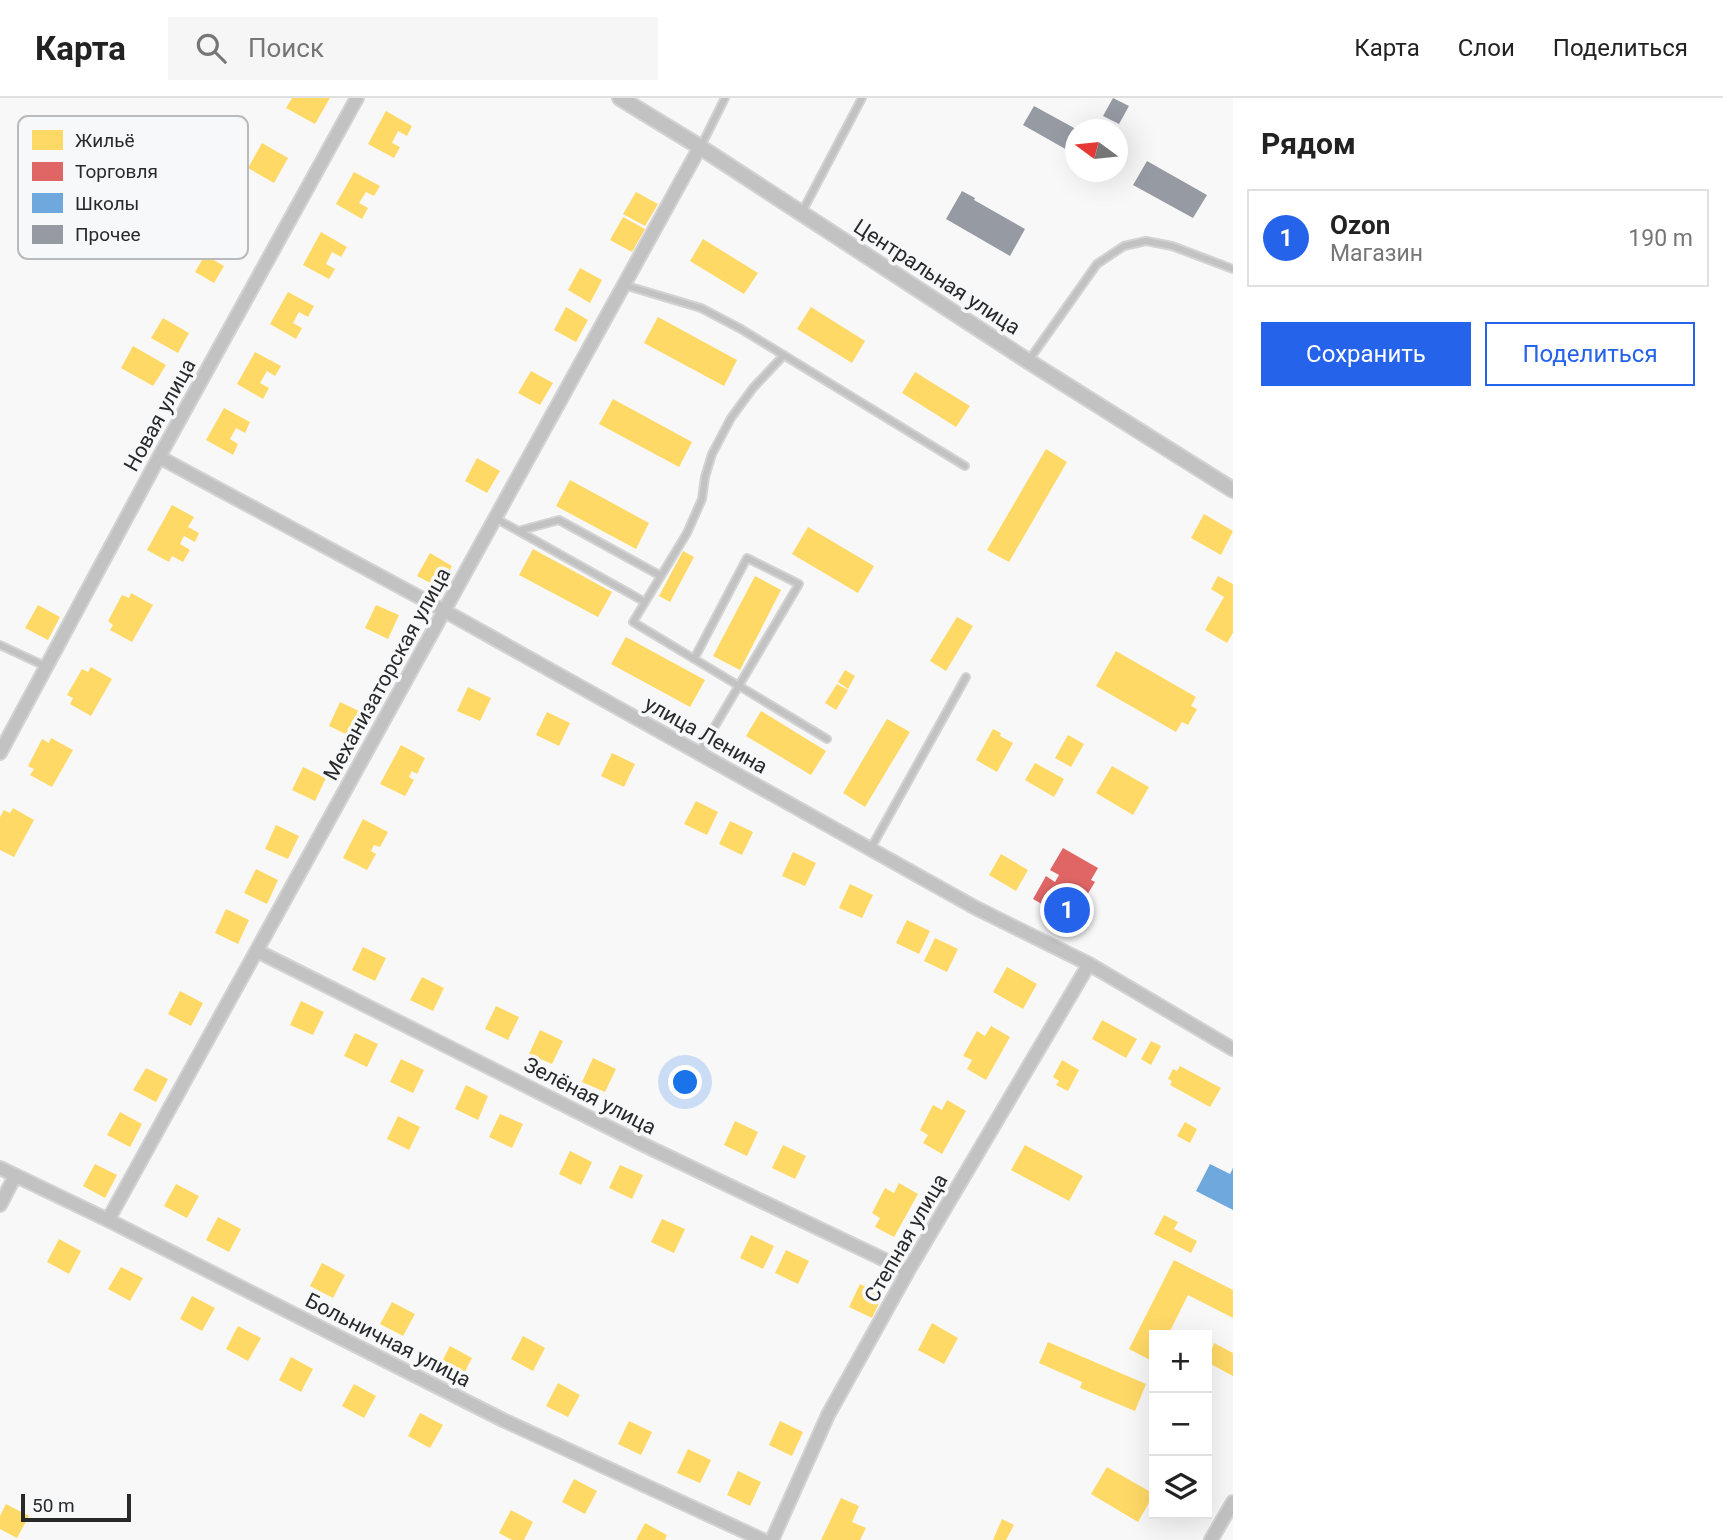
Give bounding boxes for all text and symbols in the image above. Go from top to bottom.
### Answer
search box [168,17,658,80]
text: Карта [35,29,126,68]
icon: search [192,29,230,67]
text: Поиск [248,33,324,63]
text: Карта [1354,34,1420,62]
text: Слои [1458,34,1515,62]
text: Поделиться [1553,34,1688,62]
legend [18,116,248,259]
north arrow [1065,119,1128,182]
text: Рядом [1261,126,1356,161]
text: Жильё [75,129,135,152]
text: Торговля [75,160,158,183]
text: Школы [75,192,139,215]
text: Ozon [1330,210,1390,240]
street label: Центральная улица [849,214,1025,340]
text: Прочее [75,223,141,246]
text: 1 [1279,225,1293,252]
text: 190 m [1628,225,1693,252]
text: Магазин [1330,240,1423,267]
button: Сохранить [1261,322,1471,386]
button: Поделиться [1485,322,1695,386]
street label: Новая улица [119,355,201,475]
street label: Механизаторская улица [319,564,455,784]
street label: улица Ленина [640,691,772,779]
pin: 1 [1044,884,1090,936]
street label: Зелёная улица [520,1052,660,1140]
your location [668,1065,702,1099]
street label: Степная улица [860,1170,952,1306]
street label: Больничная улица [301,1288,475,1392]
map controls [1149,1330,1212,1519]
button: + [1149,1330,1212,1393]
button: − [1149,1393,1212,1456]
button: layers [1149,1456,1212,1519]
scale bar [21,1491,131,1523]
text: 50 m [32,1494,75,1517]

